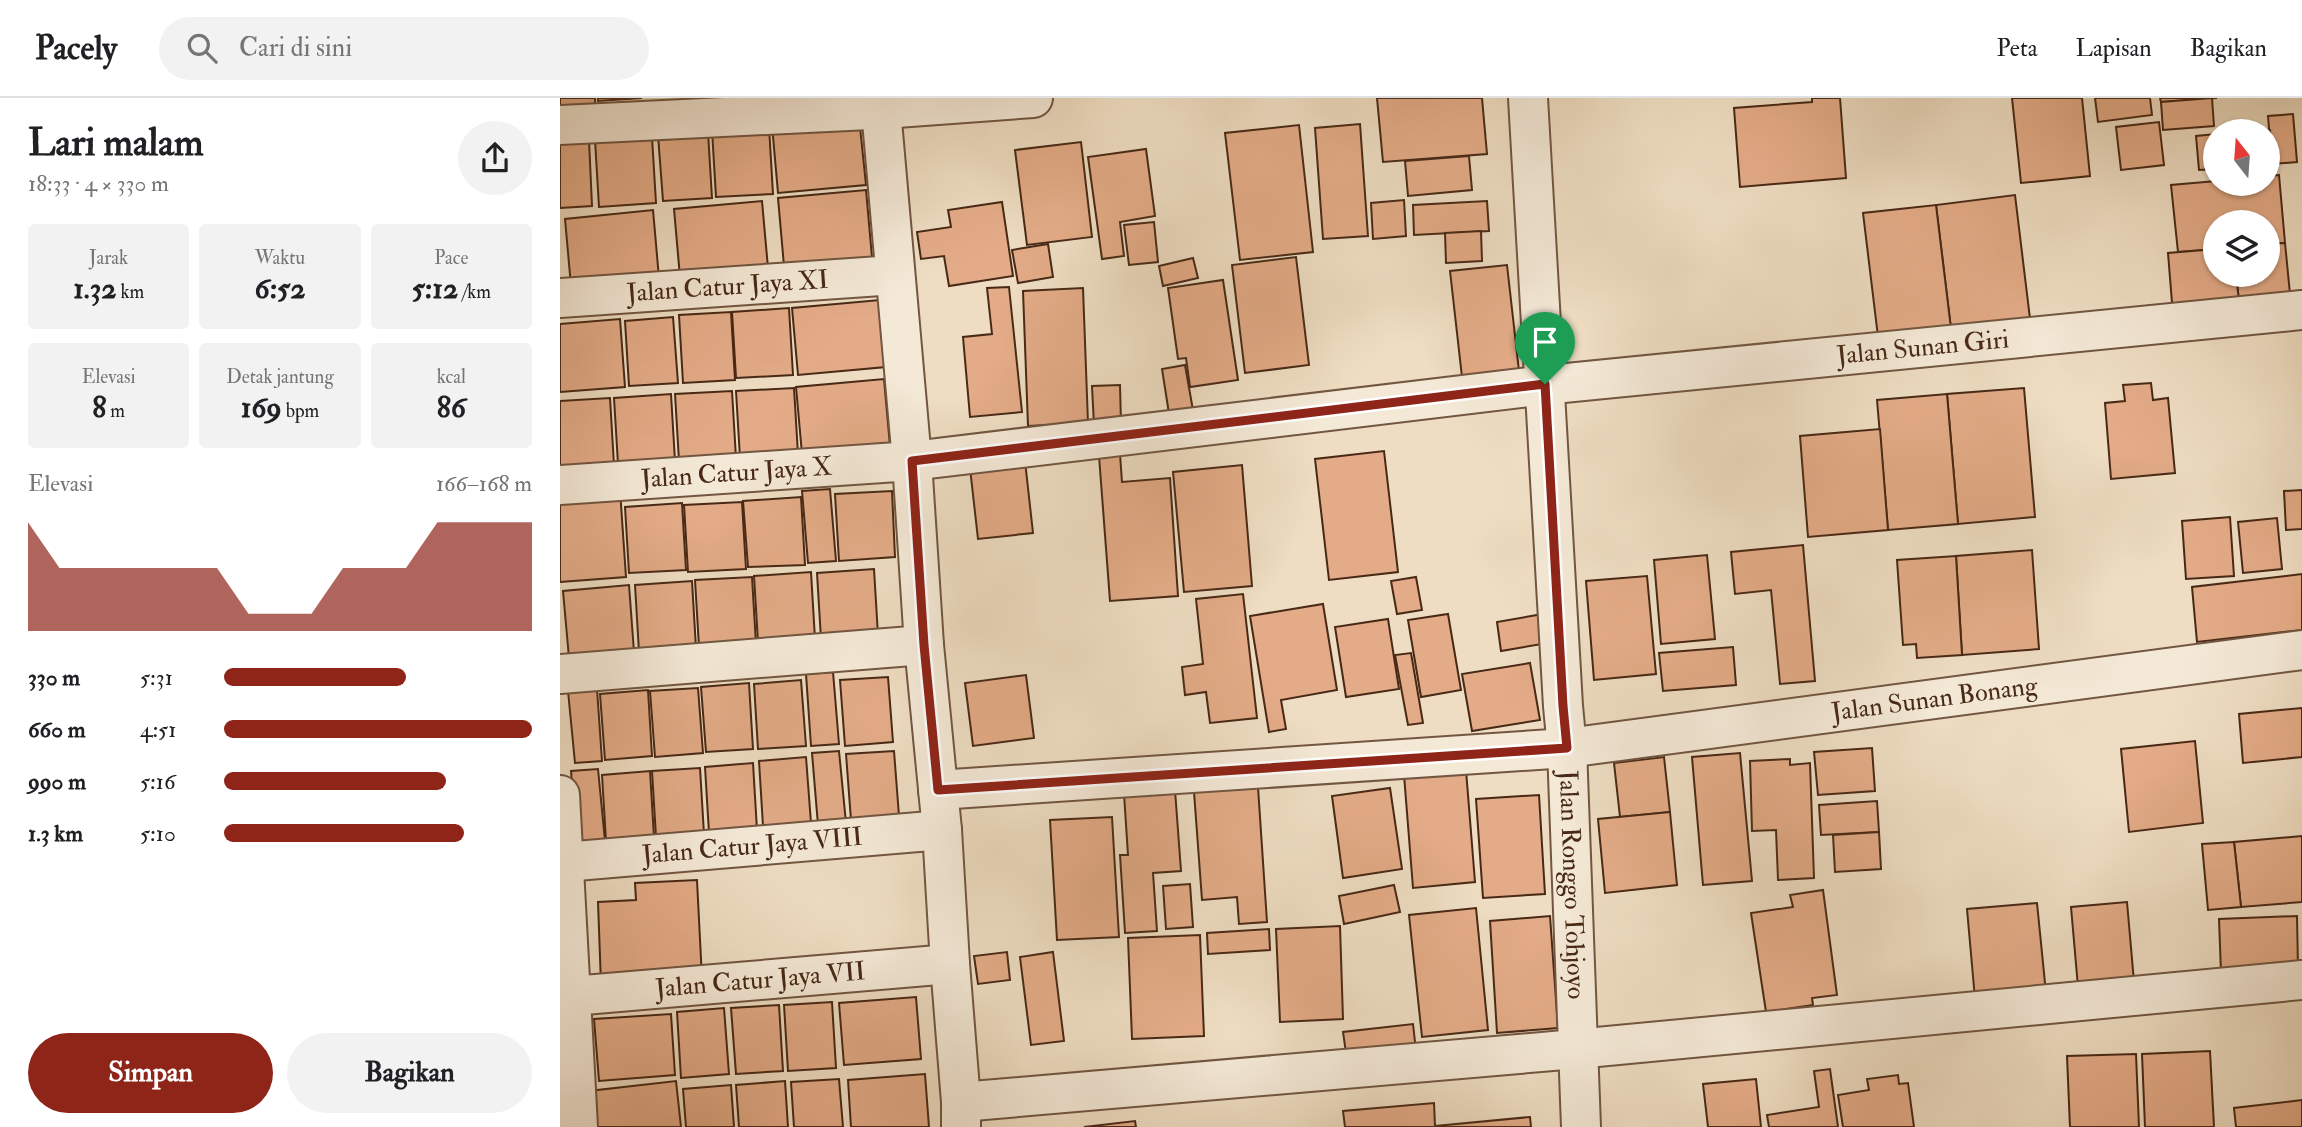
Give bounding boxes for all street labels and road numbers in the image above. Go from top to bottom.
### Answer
street label: Jalan Catur Jaya XI [625,264,830,309]
street label: Jalan Sunan Giri [1834,323,2011,372]
street label: Jalan Catur Jaya X [639,450,833,496]
street label: Jalan Sunan Bonang [1828,669,2041,729]
street label: Jalan Ronggo Tohjoyo [1552,769,1592,1000]
street label: Jalan Catur Jaya VIII [640,821,864,871]
street label: Jalan Catur Jaya VII [653,955,867,1005]

